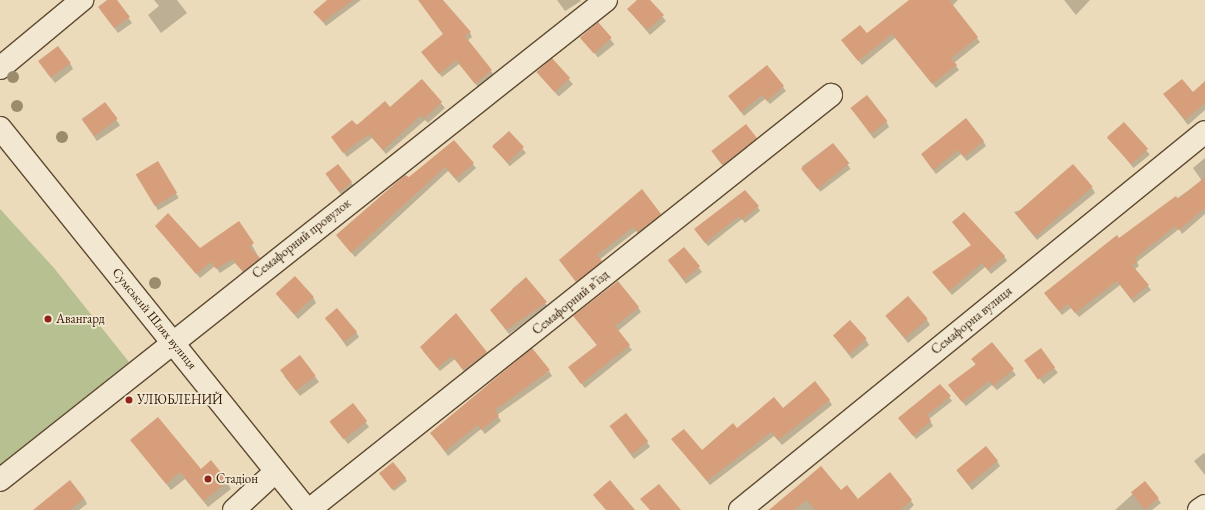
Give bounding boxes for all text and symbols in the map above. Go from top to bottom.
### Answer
street label: Семафорний провулок [250,196,354,282]
street label: Сумський Шлях вулиця [108,265,200,373]
street label: Семафорний в’їзд [530,267,612,339]
street label: Семафорна вулиця [929,284,1015,358]
place label: Авангард [56,311,105,327]
marker: Авангард [43,314,53,324]
place label: УЛЮБЛЕНИЙ [137,392,222,408]
marker: УЛЮБЛЕНИЙ [124,395,134,405]
place label: Стадіон [216,471,258,487]
marker: Стадіон [203,474,213,484]

